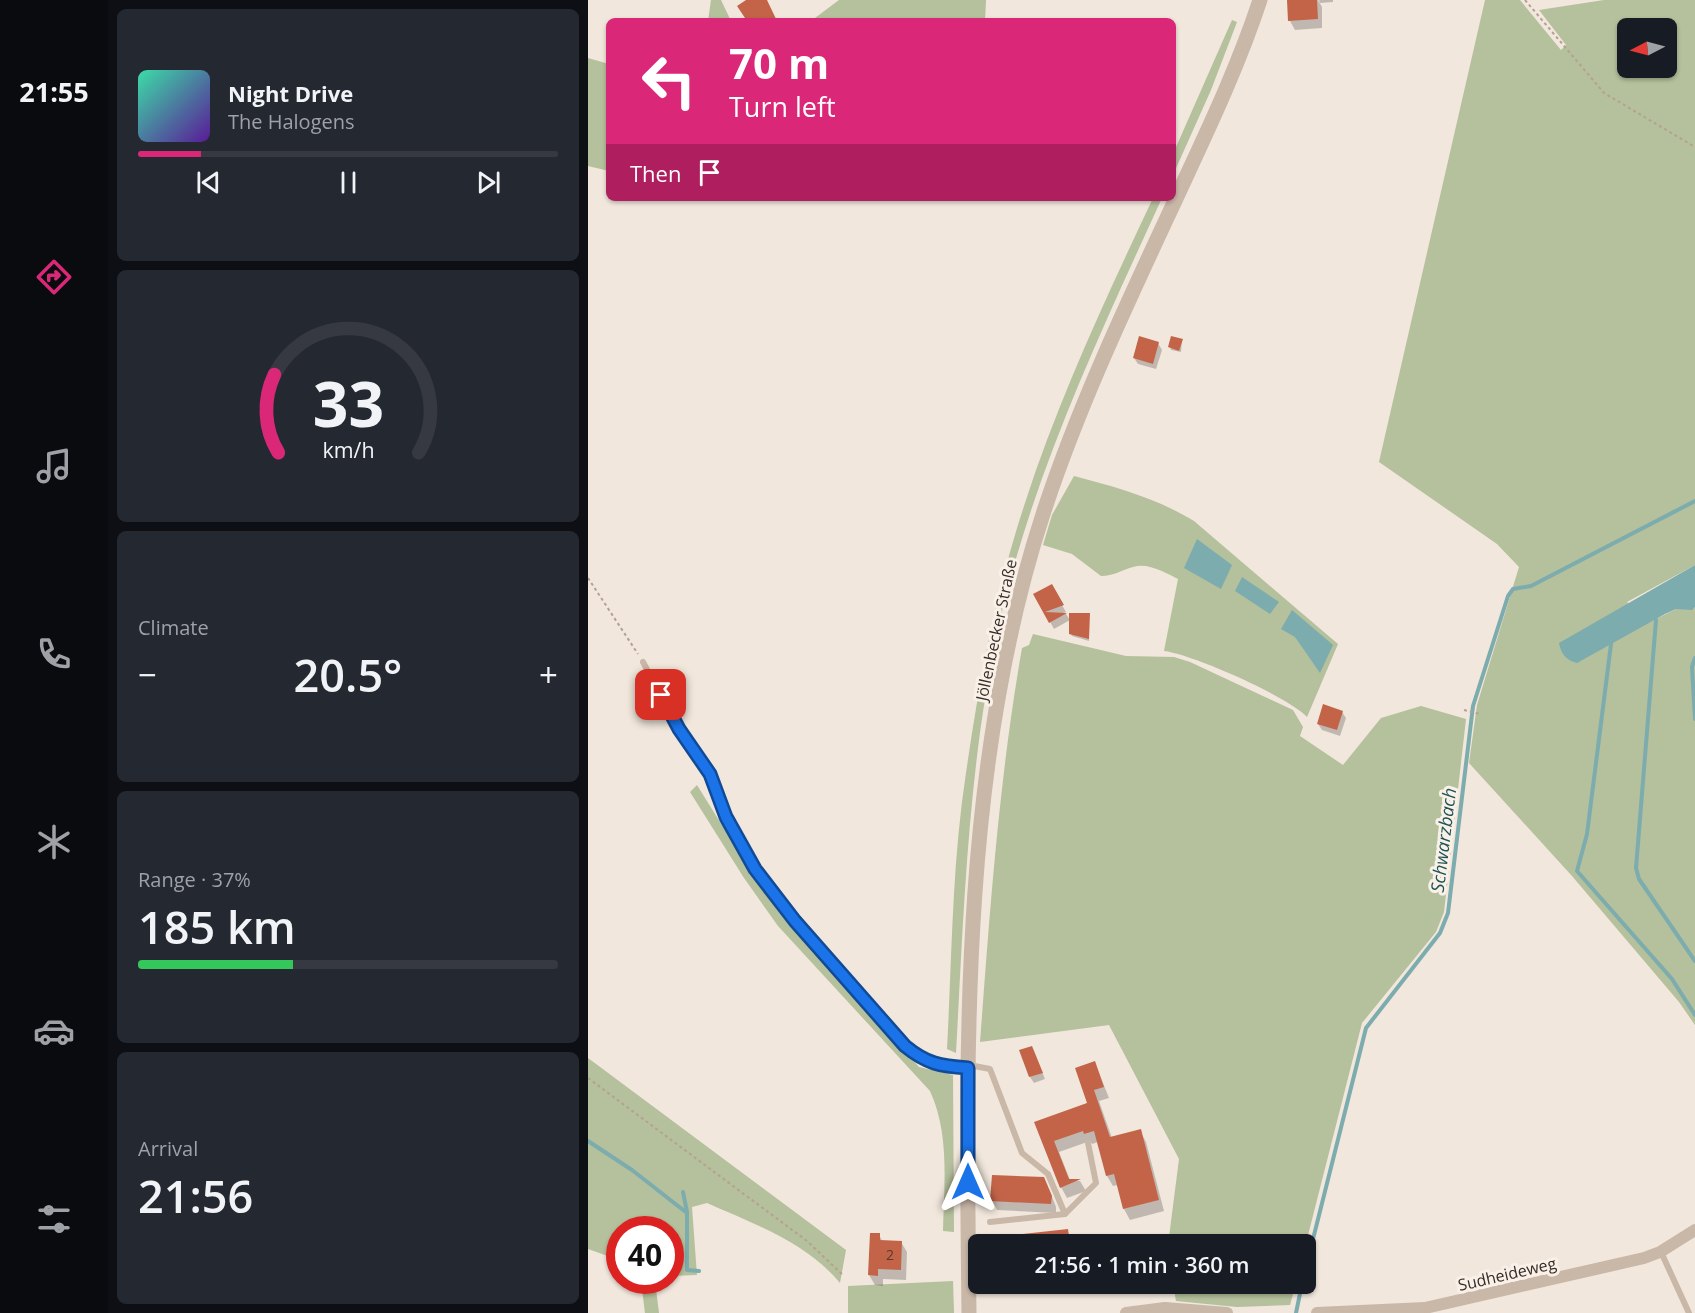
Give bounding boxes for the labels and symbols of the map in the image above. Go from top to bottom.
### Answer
north arrow [1617,18,1677,78]
street label: Jöllenbecker Straße [970,557,1022,705]
pin [635,669,686,720]
water label: Schwarzbach [1425,786,1461,894]
position arrow [936,1150,1000,1214]
speed limit sign: 40 [606,1216,684,1294]
house number: 2 [886,1245,894,1264]
street label: Sudheideweg [1456,1252,1559,1296]

